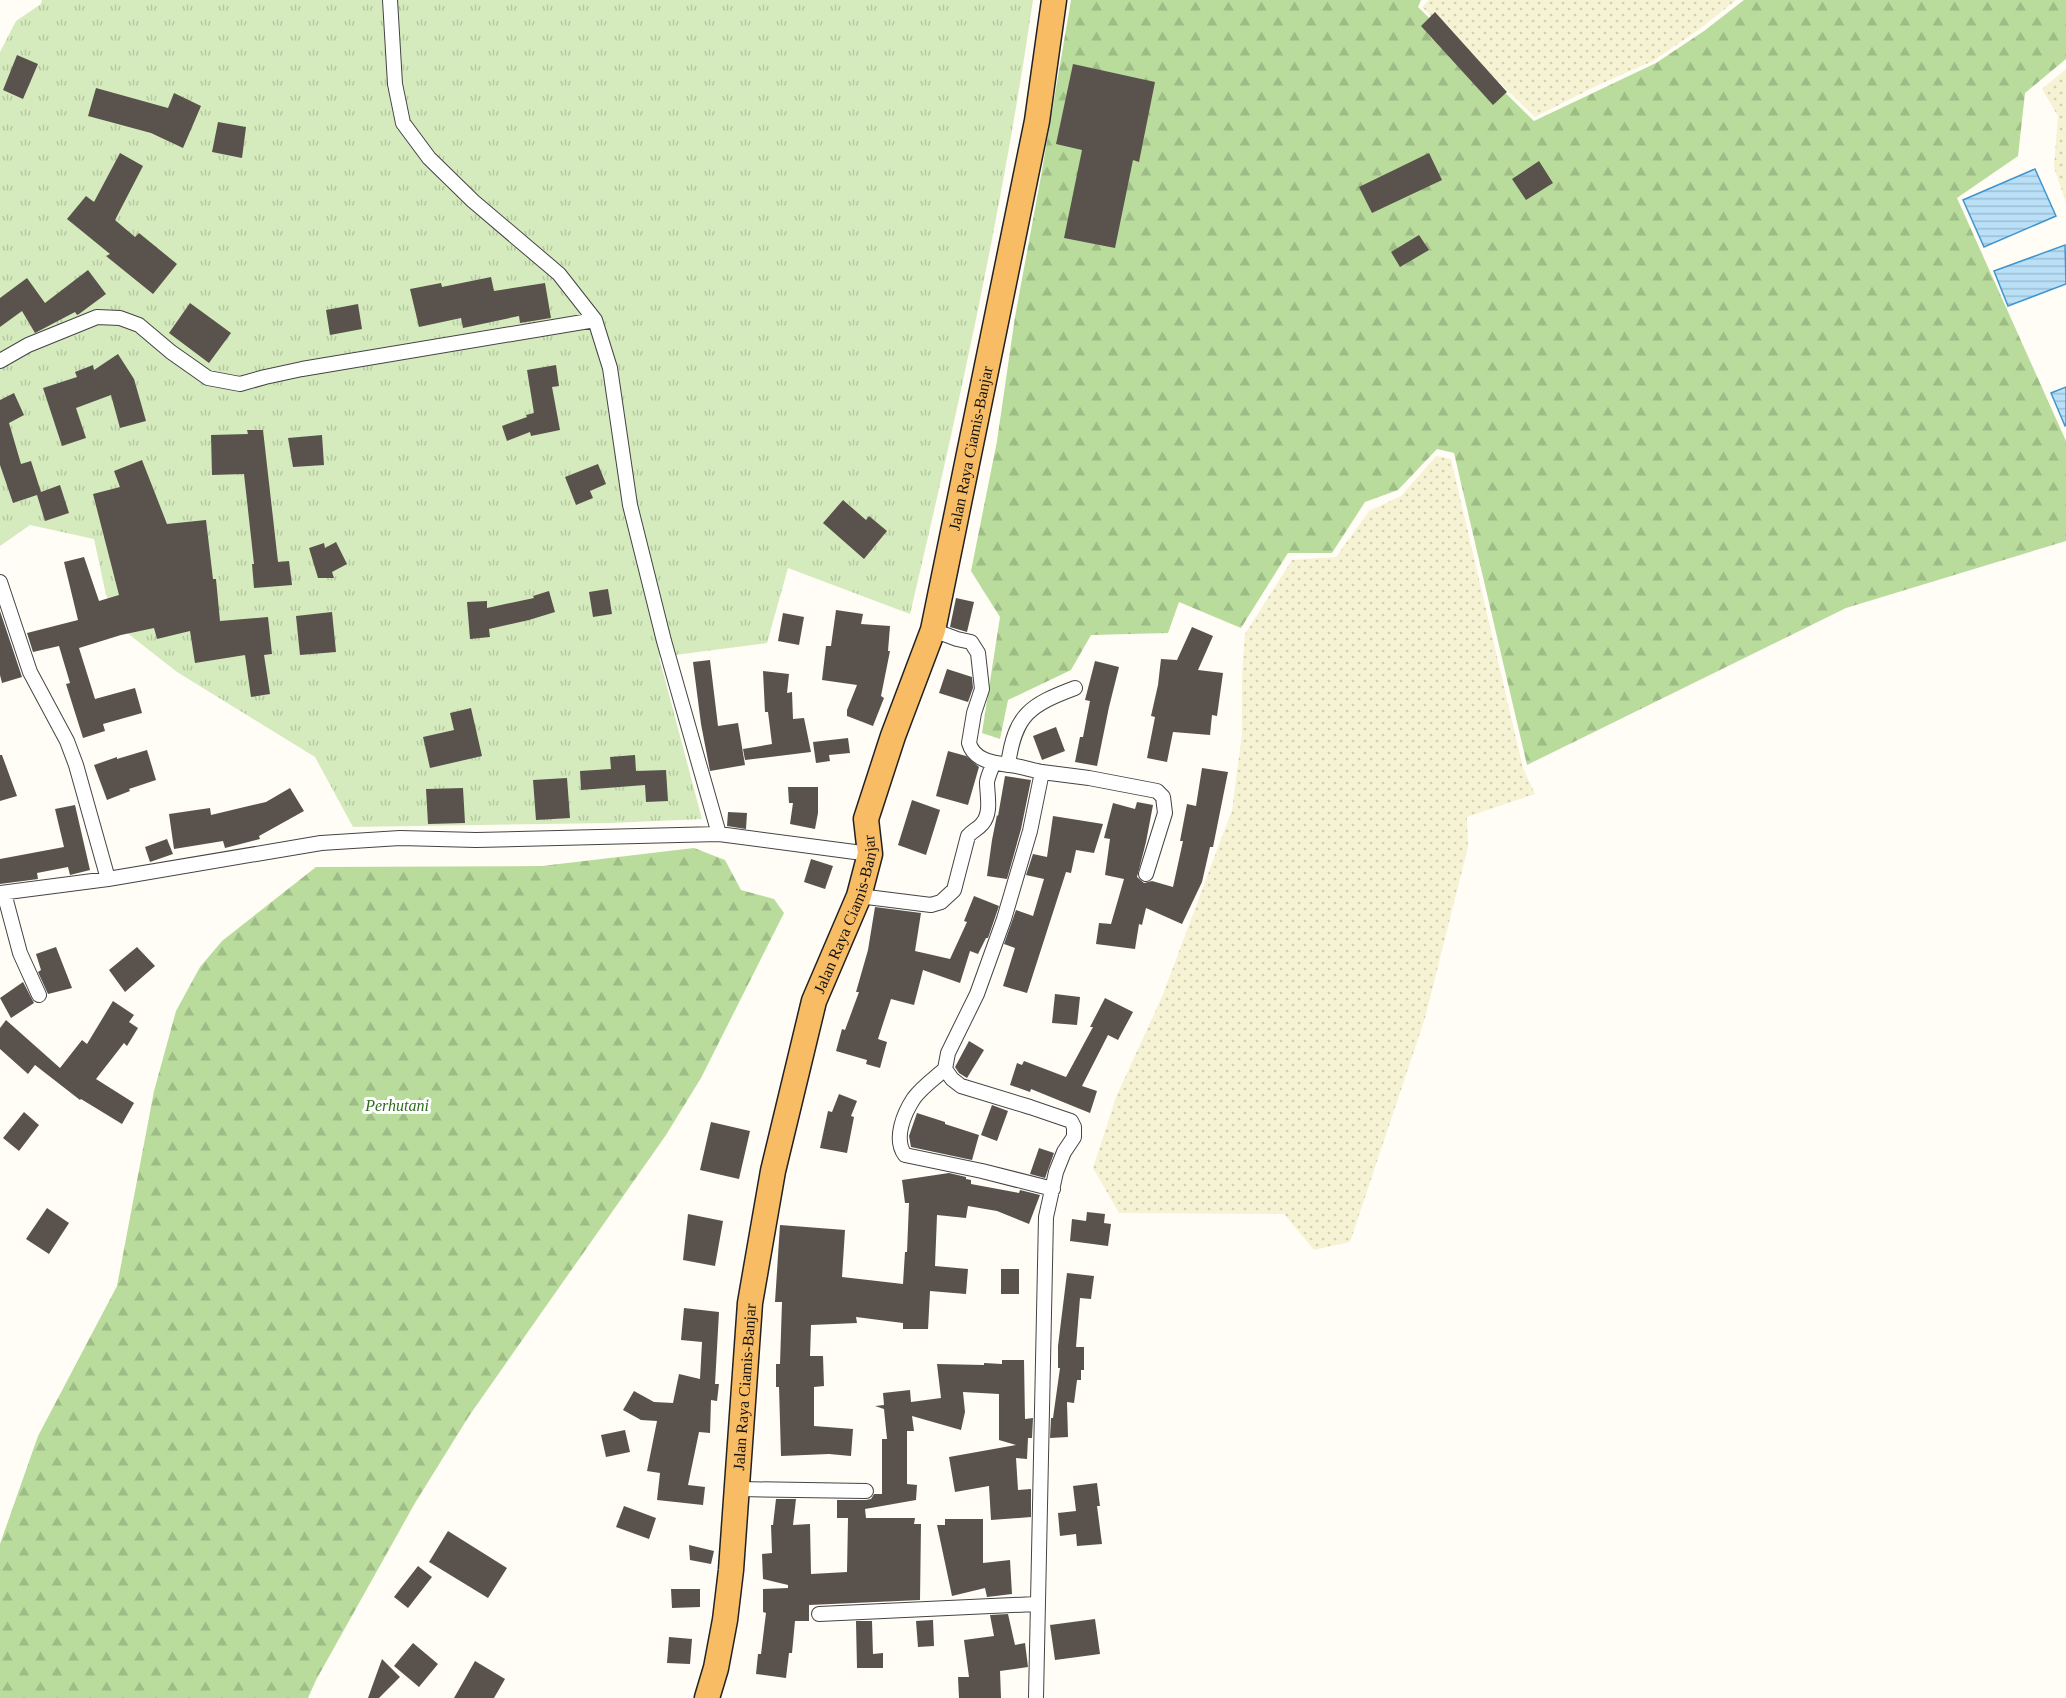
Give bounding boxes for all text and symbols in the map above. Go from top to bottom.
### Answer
street label: Jalan Raya Ciamis-Banjar [945,364,995,532]
street label: Jalan Raya Ciamis-Banjar [810,834,879,996]
park label: Perhutani [364,1097,429,1114]
street label: Jalan Raya Ciamis-Banjar [730,1302,759,1471]

